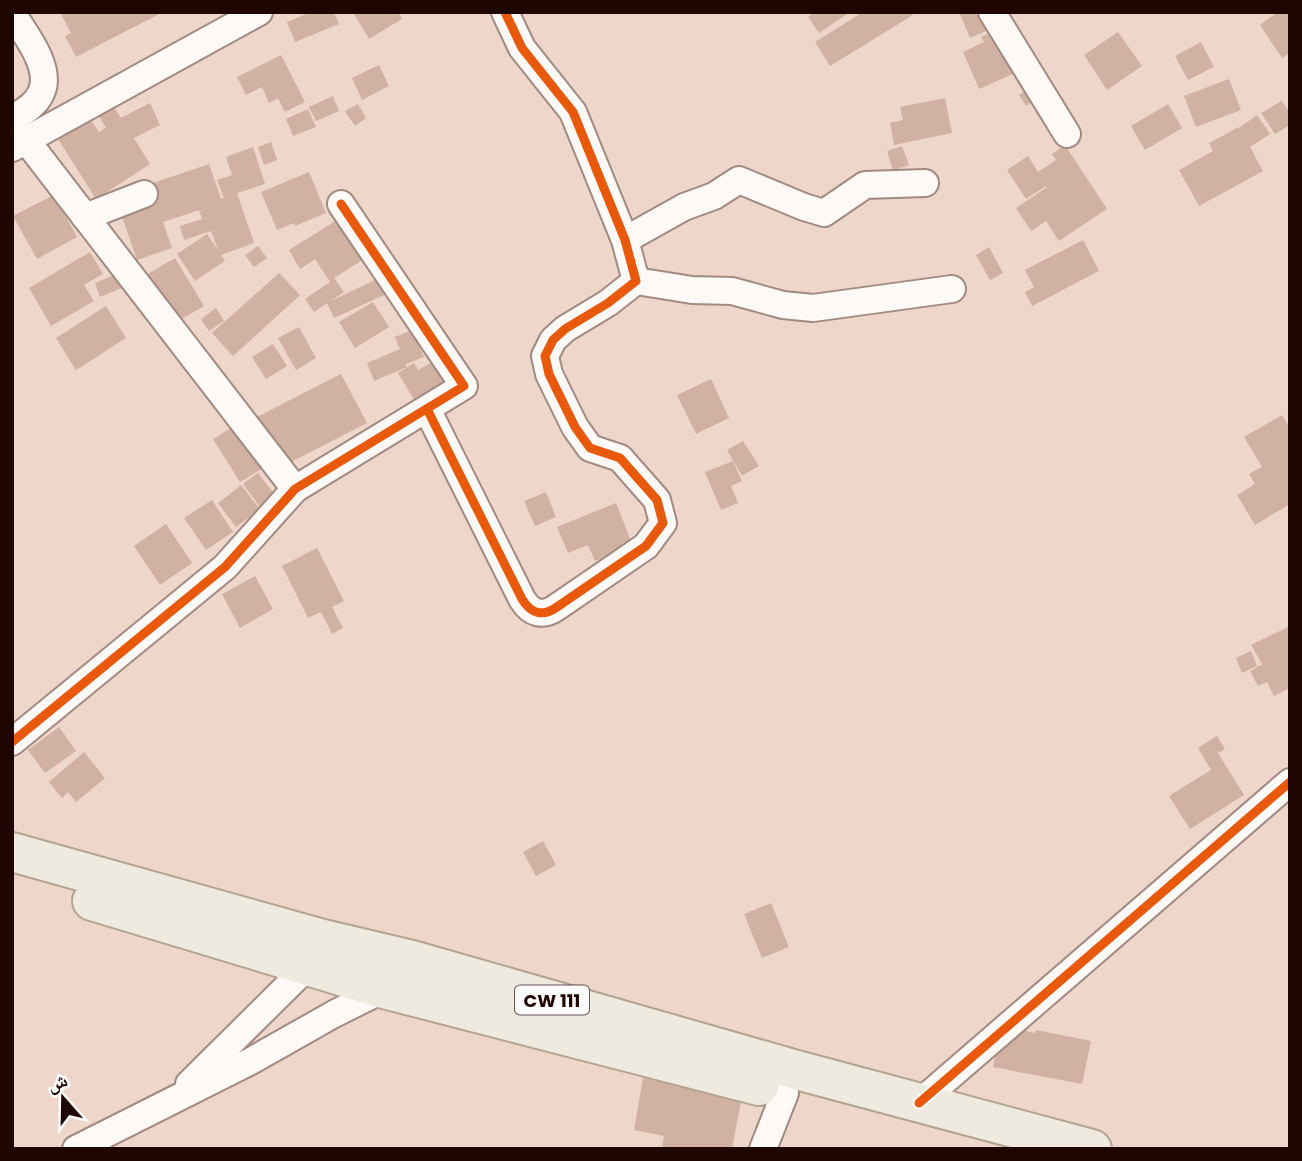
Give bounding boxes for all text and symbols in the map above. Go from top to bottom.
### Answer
road number: CW 111 [515,986,589,1015]
north arrow [28,1063,98,1133]
text: ش [43,1066,71,1099]

